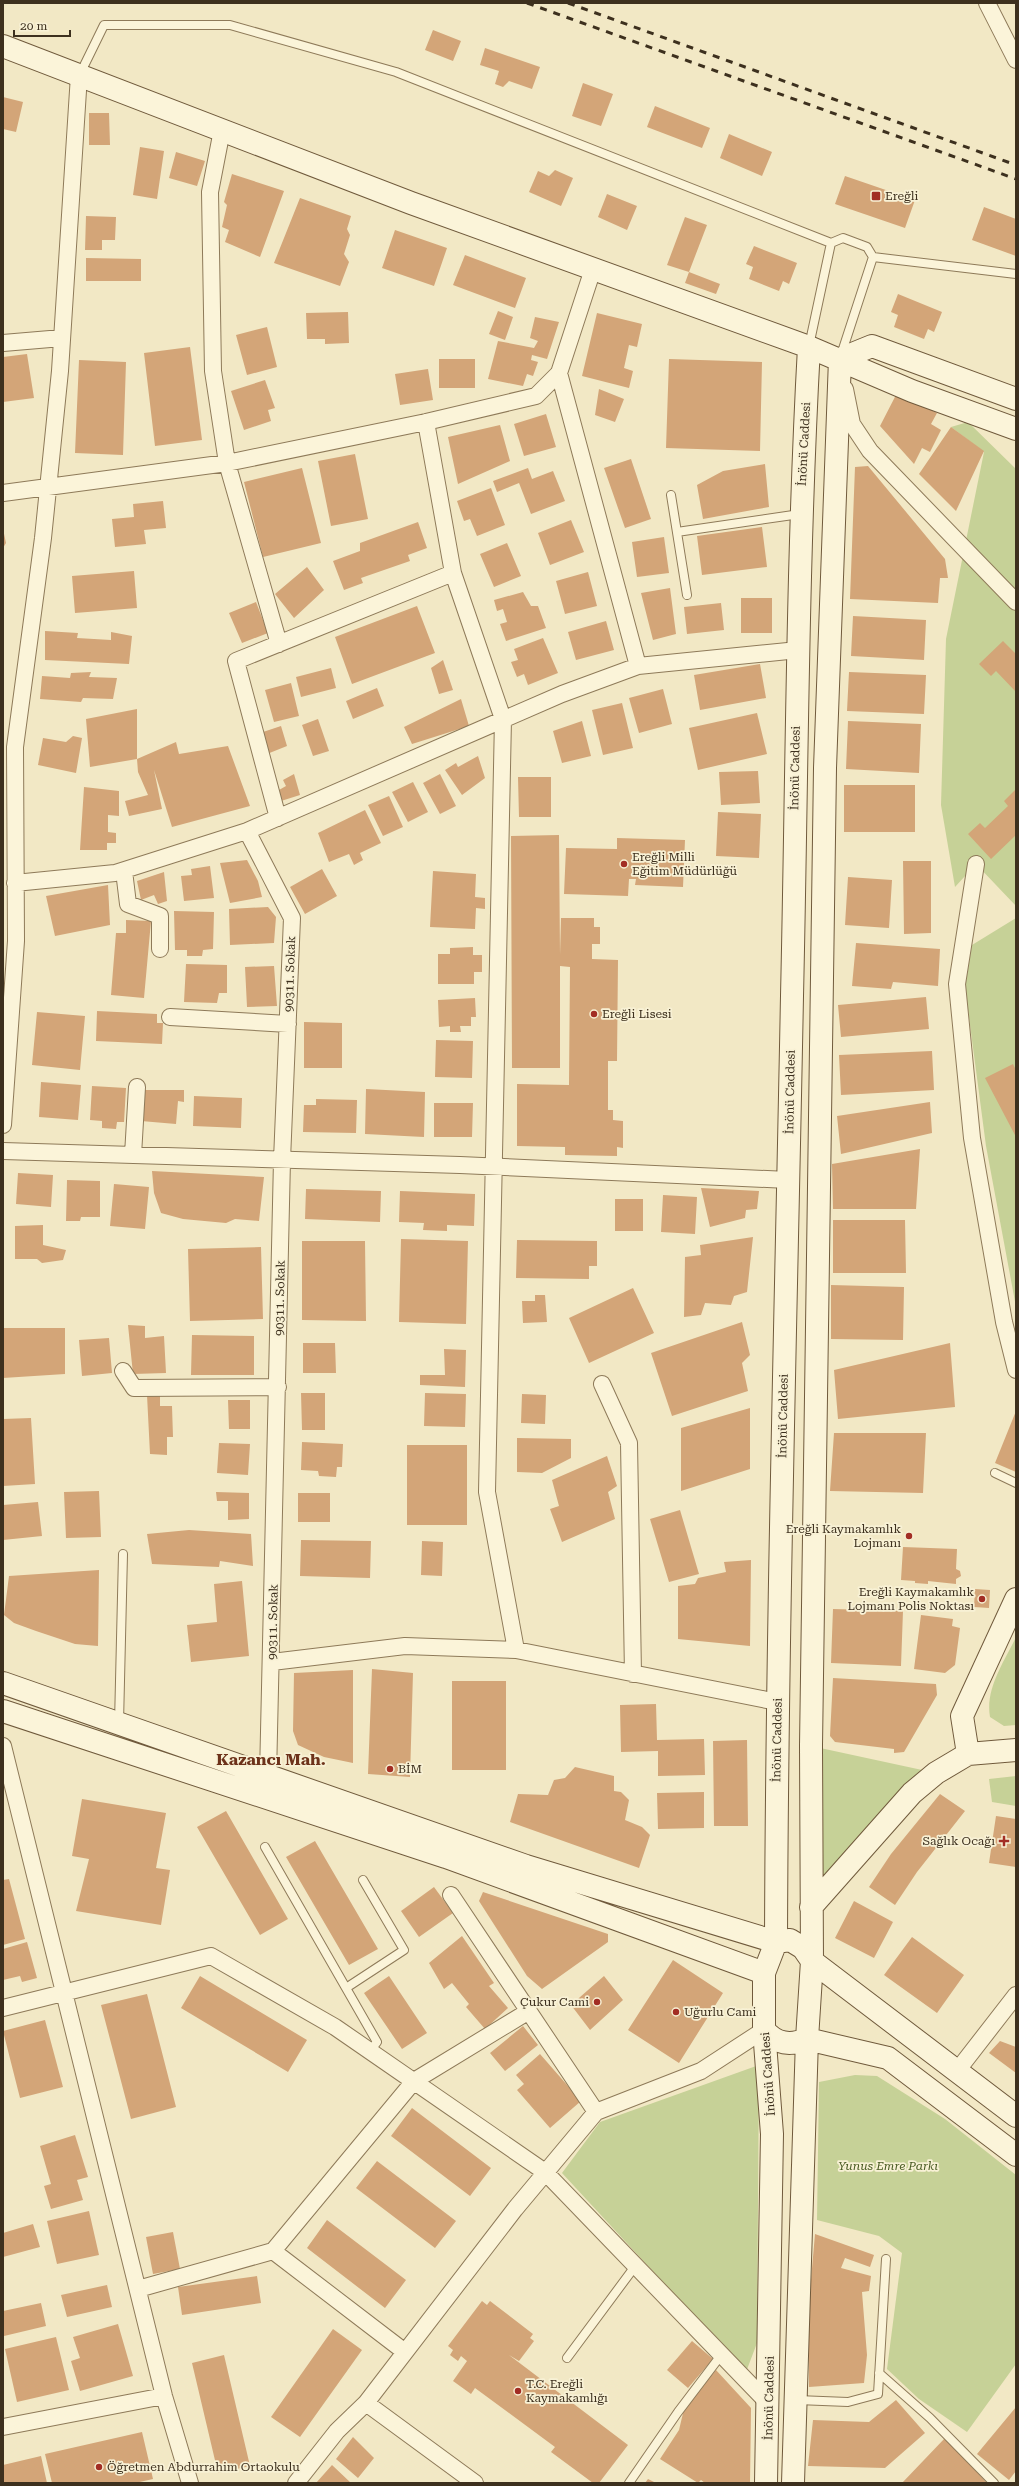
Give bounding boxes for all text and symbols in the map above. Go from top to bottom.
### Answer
scale bar [14,12,70,38]
text: 20 m [20,19,47,33]
place label: Ereğli [885,189,919,203]
marker: Ereğli [870,190,882,202]
street label: İnönü Caddesi [795,401,813,486]
street label: İnönü Caddesi [787,726,803,810]
place label: Ereğli Milli Eğitim Müdürlüğü [632,850,738,878]
marker: Ereğli Milli Eğitim Müdürlüğü [619,859,629,869]
street label: 90311. Sokak [282,935,298,1012]
place label: Ereğli Lisesi [602,1007,672,1021]
marker: Ereğli Lisesi [589,1009,599,1019]
street label: İnönü Caddesi [782,1050,798,1134]
street label: 90311. Sokak [272,1259,288,1336]
street label: İnönü Caddesi [775,1374,791,1458]
place label: Ereğli Kaymakamlık Lojmanı [786,1522,901,1550]
marker: Ereğli Kaymakamlık Lojmanı [904,1531,914,1541]
street label: 90311. Sokak [265,1583,281,1660]
place label: Ereğli Kaymakamlık Lojmanı Polis Noktası [847,1585,974,1613]
marker: Ereğli Kaymakamlık Lojmanı Polis Noktası [977,1594,987,1604]
street label: İnönü Caddesi [769,1698,785,1782]
district label: Kazancı Mah. [216,1750,326,1769]
place label: BİM [398,1762,422,1776]
marker: BİM [385,1764,395,1774]
place label: Sağlık Ocağı [923,1834,995,1848]
marker: Sağlık Ocağı [998,1835,1010,1847]
place label: Çukur Cami [520,1995,589,2009]
marker: Çukur Cami [592,1997,602,2007]
place label: Uğurlu Cami [684,2005,757,2019]
marker: Uğurlu Cami [671,2007,681,2017]
street label: İnönü Caddesi [758,2031,778,2117]
park label: Yunus Emre Parkı [838,2159,938,2173]
street label: İnönü Caddesi [761,2356,777,2440]
place label: T.C. Ereğli Kaymakamlığı [526,2377,608,2405]
marker: T.C. Ereğli Kaymakamlığı [513,2386,523,2396]
place label: Öğretmen Abdurrahim Ortaokulu [107,2460,300,2474]
marker: Öğretmen Abdurrahim Ortaokulu [94,2462,104,2472]

